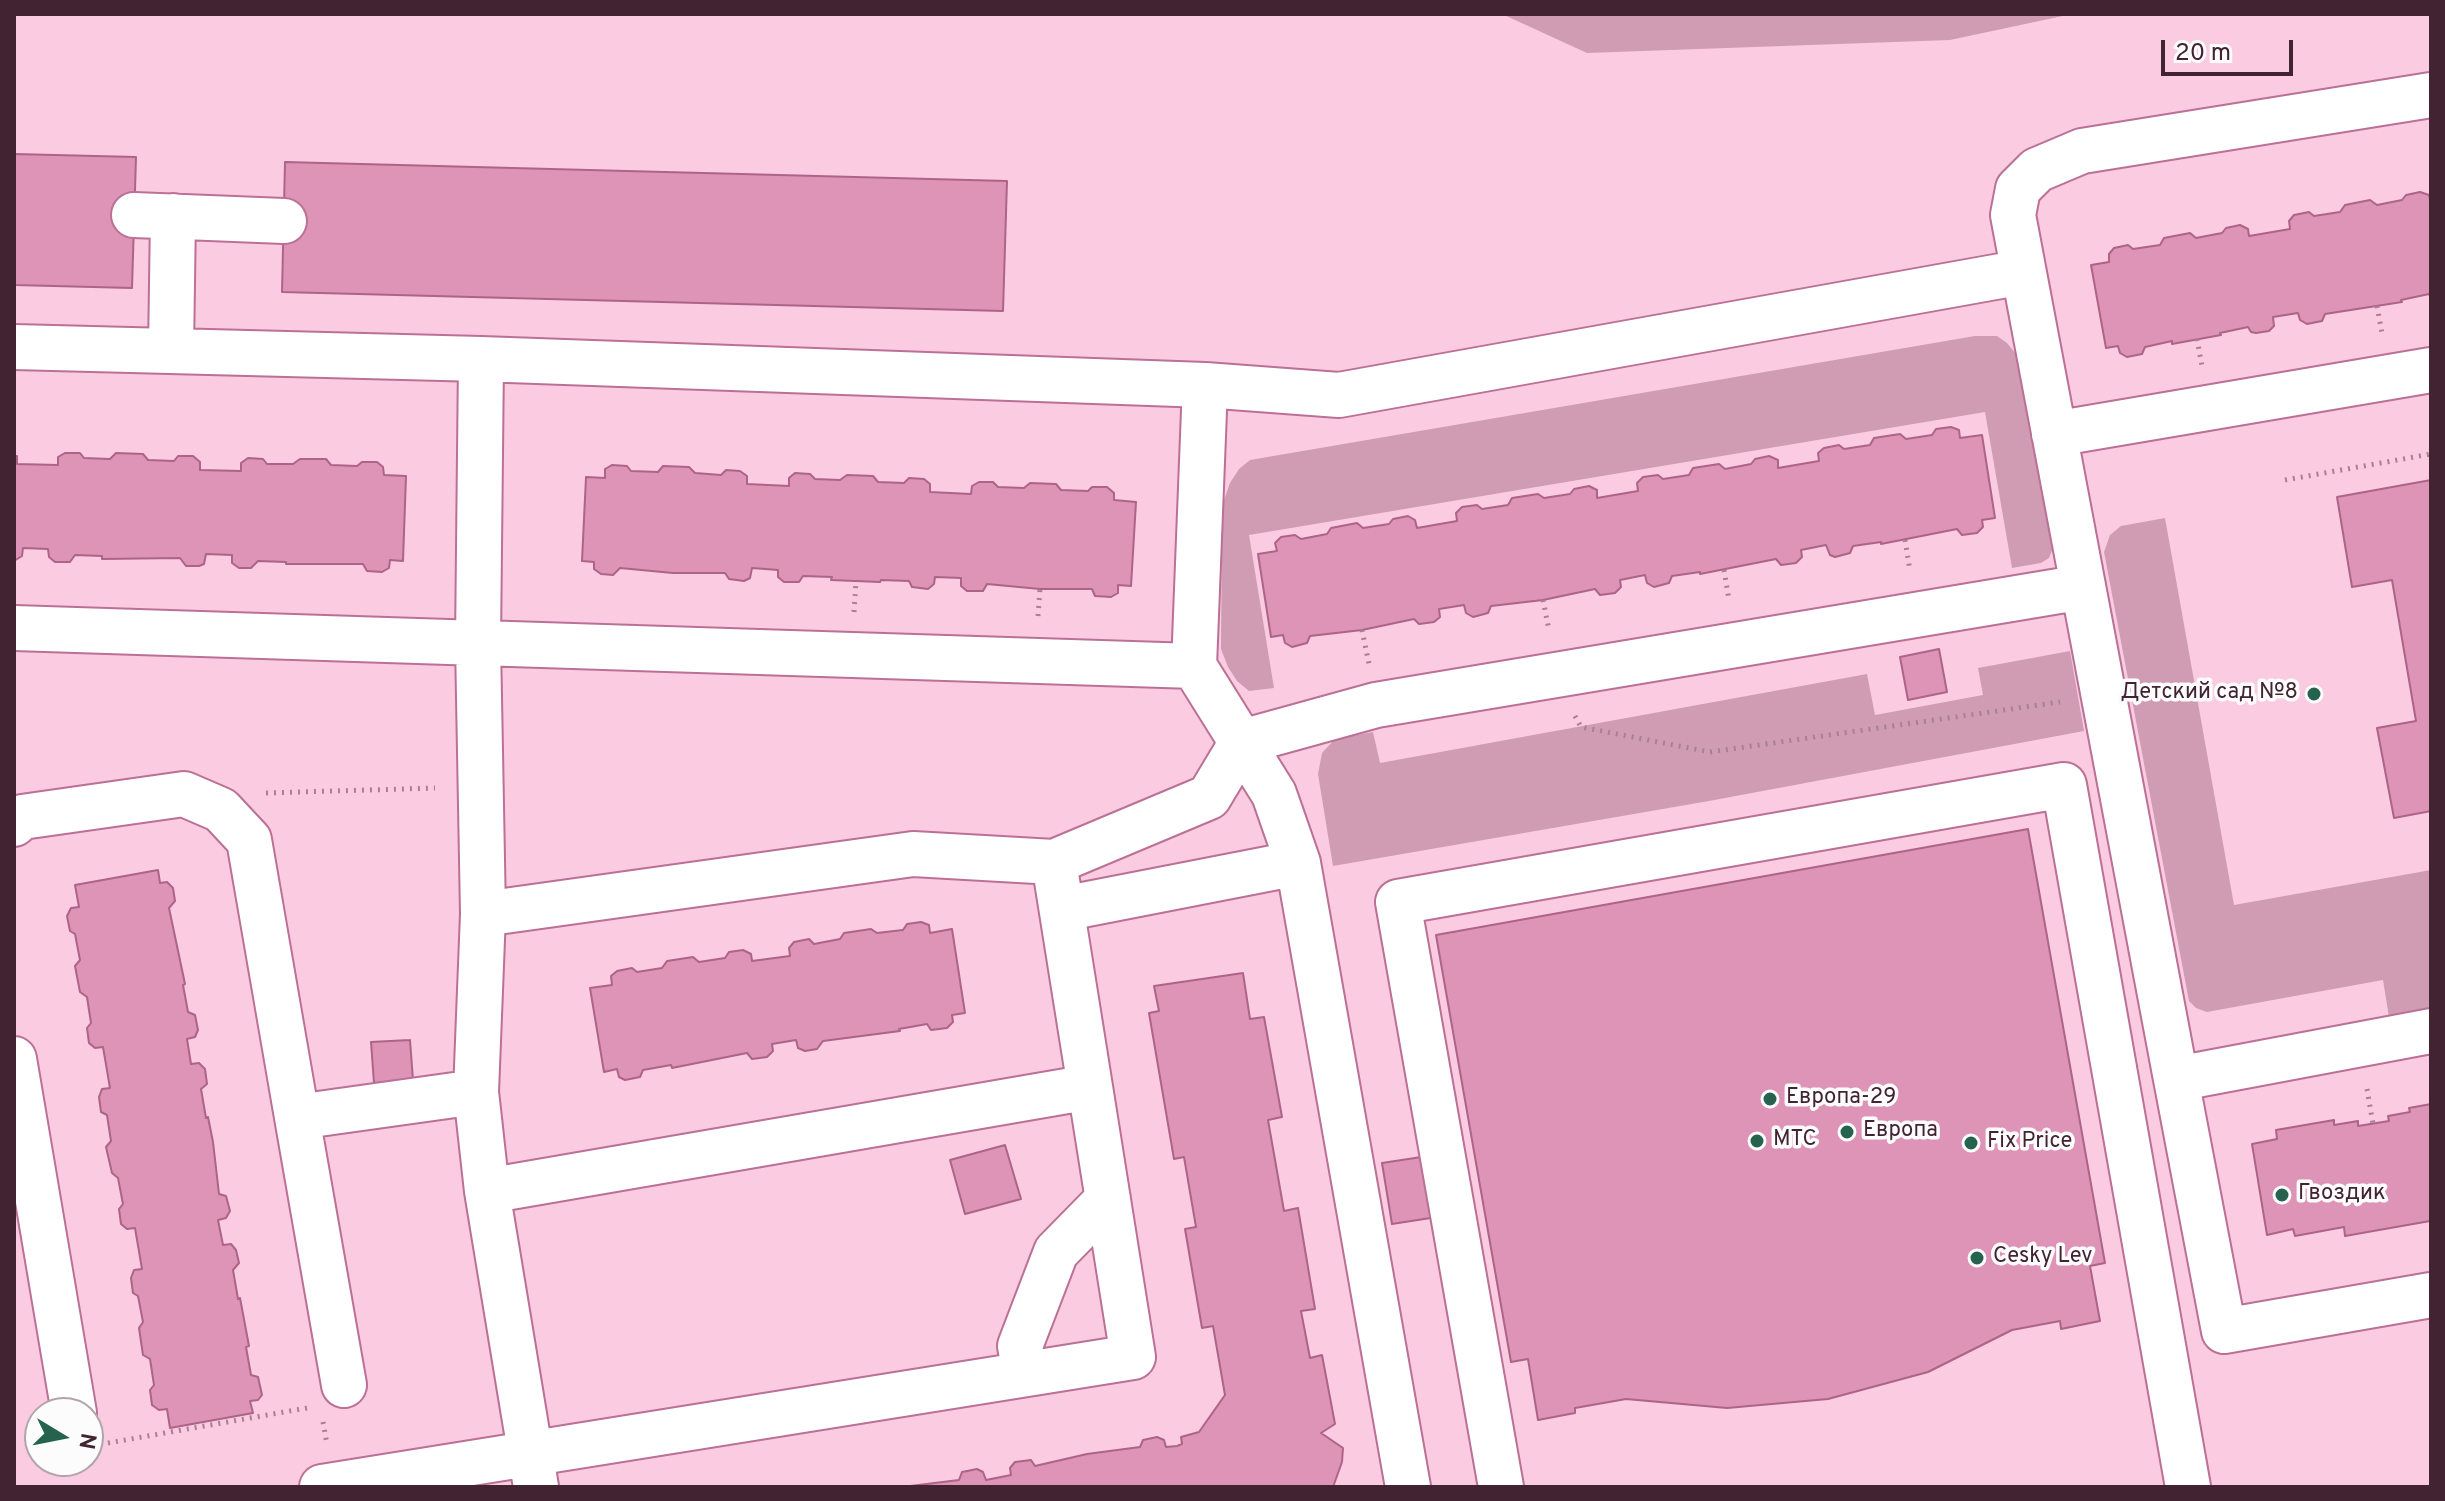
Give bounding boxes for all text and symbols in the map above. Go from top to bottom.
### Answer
scale bar [2165,24,2297,74]
text: 20 m [2175,39,2231,69]
place label: Детский сад №8 [2120,681,2298,707]
marker: Детский сад №8 [2305,685,2323,703]
place label: Европа-29 [1786,1086,1896,1112]
marker: Европа-29 [1761,1090,1779,1108]
place label: Европа [1863,1119,1938,1145]
marker: Европа [1838,1123,1856,1141]
place label: МТС [1773,1128,1817,1154]
place label: Fix Price [1987,1130,2072,1156]
marker: МТС [1748,1132,1766,1150]
marker: Fix Price [1962,1134,1980,1152]
place label: Гвоздик [2298,1182,2386,1208]
marker: Гвоздик [2273,1186,2291,1204]
place label: Cesky Lev [1993,1245,2092,1271]
marker: Cesky Lev [1968,1249,1986,1267]
north arrow [24,1397,104,1477]
text: N [71,1431,101,1451]

